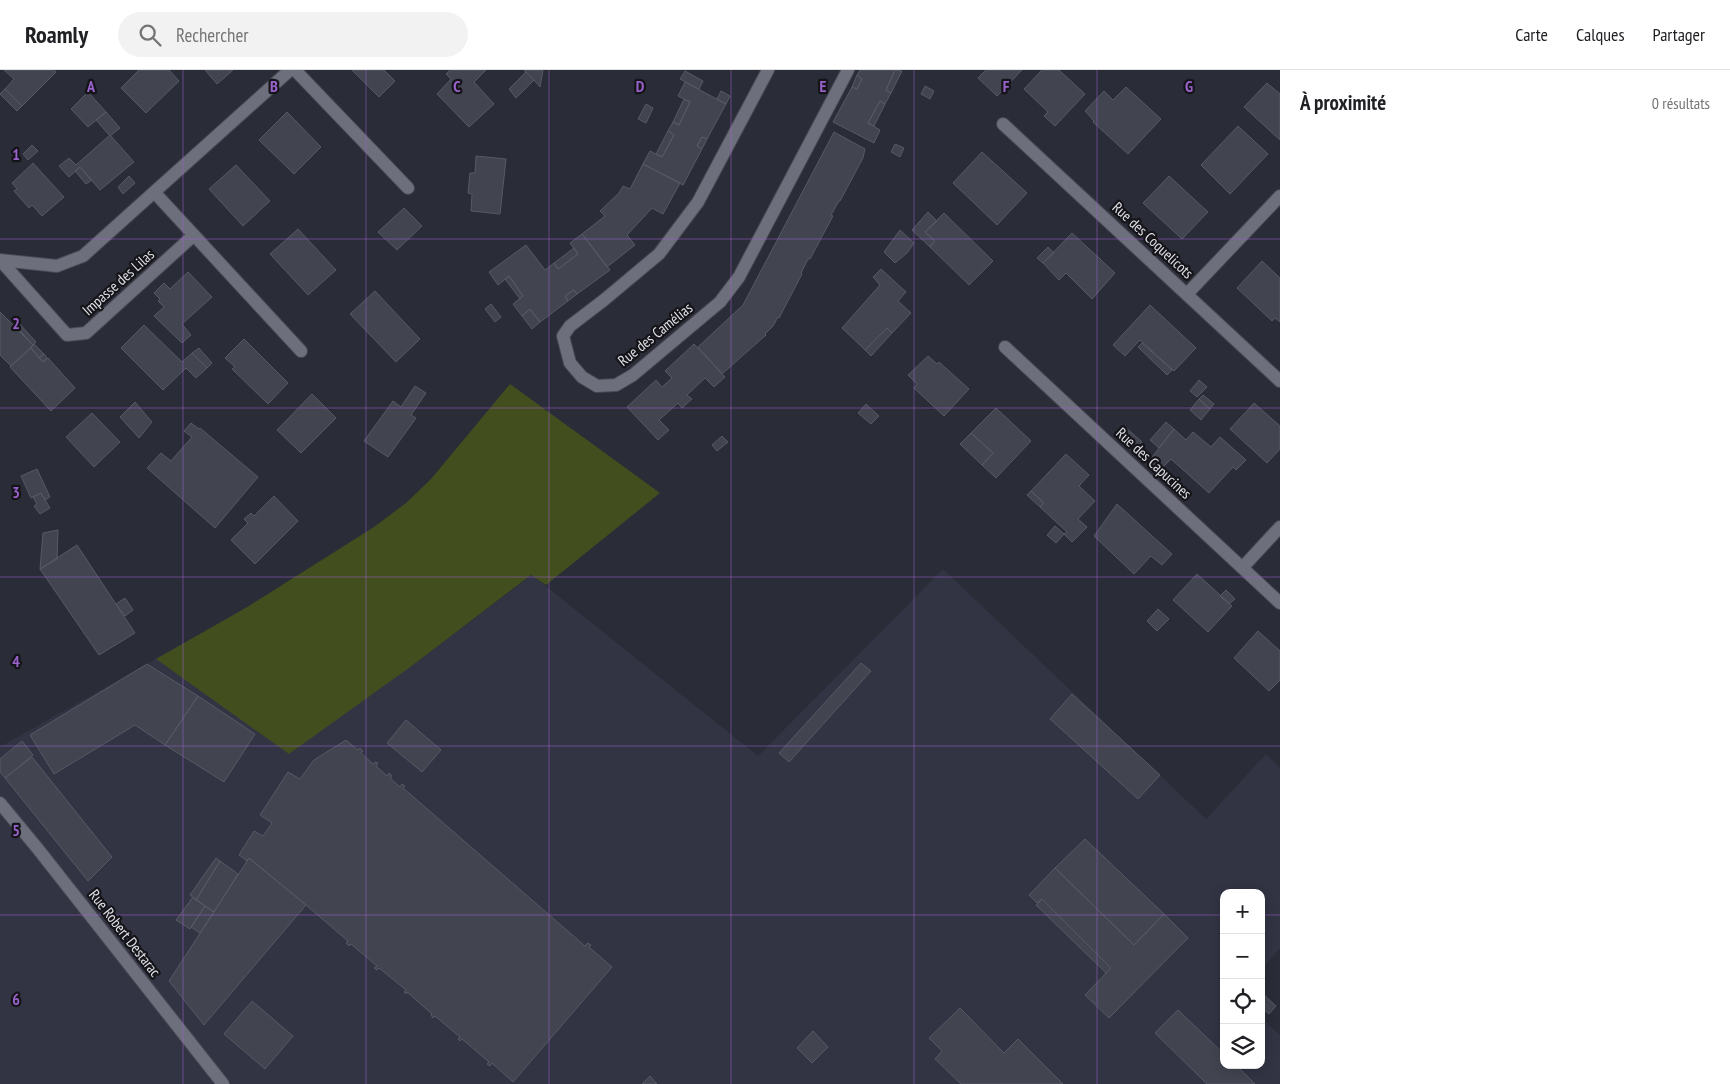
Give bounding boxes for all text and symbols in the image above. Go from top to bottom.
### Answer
search box [118,12,468,57]
text: Roamly [25,19,88,50]
icon: search [136,21,164,49]
text: Rechercher [176,23,249,47]
text: Carte [1515,23,1548,46]
text: Calques [1576,23,1625,46]
text: Partager [1653,23,1705,46]
text: A [86,76,96,96]
text: B [270,76,278,96]
text: C [453,76,461,96]
text: D [636,76,645,96]
text: E [820,76,827,96]
text: F [1003,76,1010,96]
text: G [1185,76,1193,96]
text: À proximité [1300,89,1386,116]
text: 0 résultats [1652,93,1710,113]
text: 1 [12,144,20,164]
street label: Rue des Coquelicots [1109,198,1197,282]
street label: Impasse des Lilas [78,245,158,319]
street label: Rue des Camélias [614,298,696,370]
text: 2 [12,313,20,333]
street label: Rue des Capucines [1112,423,1196,503]
text: 3 [12,482,20,502]
text: 4 [12,651,20,671]
text: 5 [12,820,20,840]
street label: Rue Robert Destarac [85,886,165,981]
map controls [1220,889,1265,1069]
button: + [1220,889,1265,934]
button: − [1220,934,1265,979]
button: locate [1220,979,1265,1024]
text: 6 [12,989,20,1009]
button: layers [1220,1024,1265,1069]

